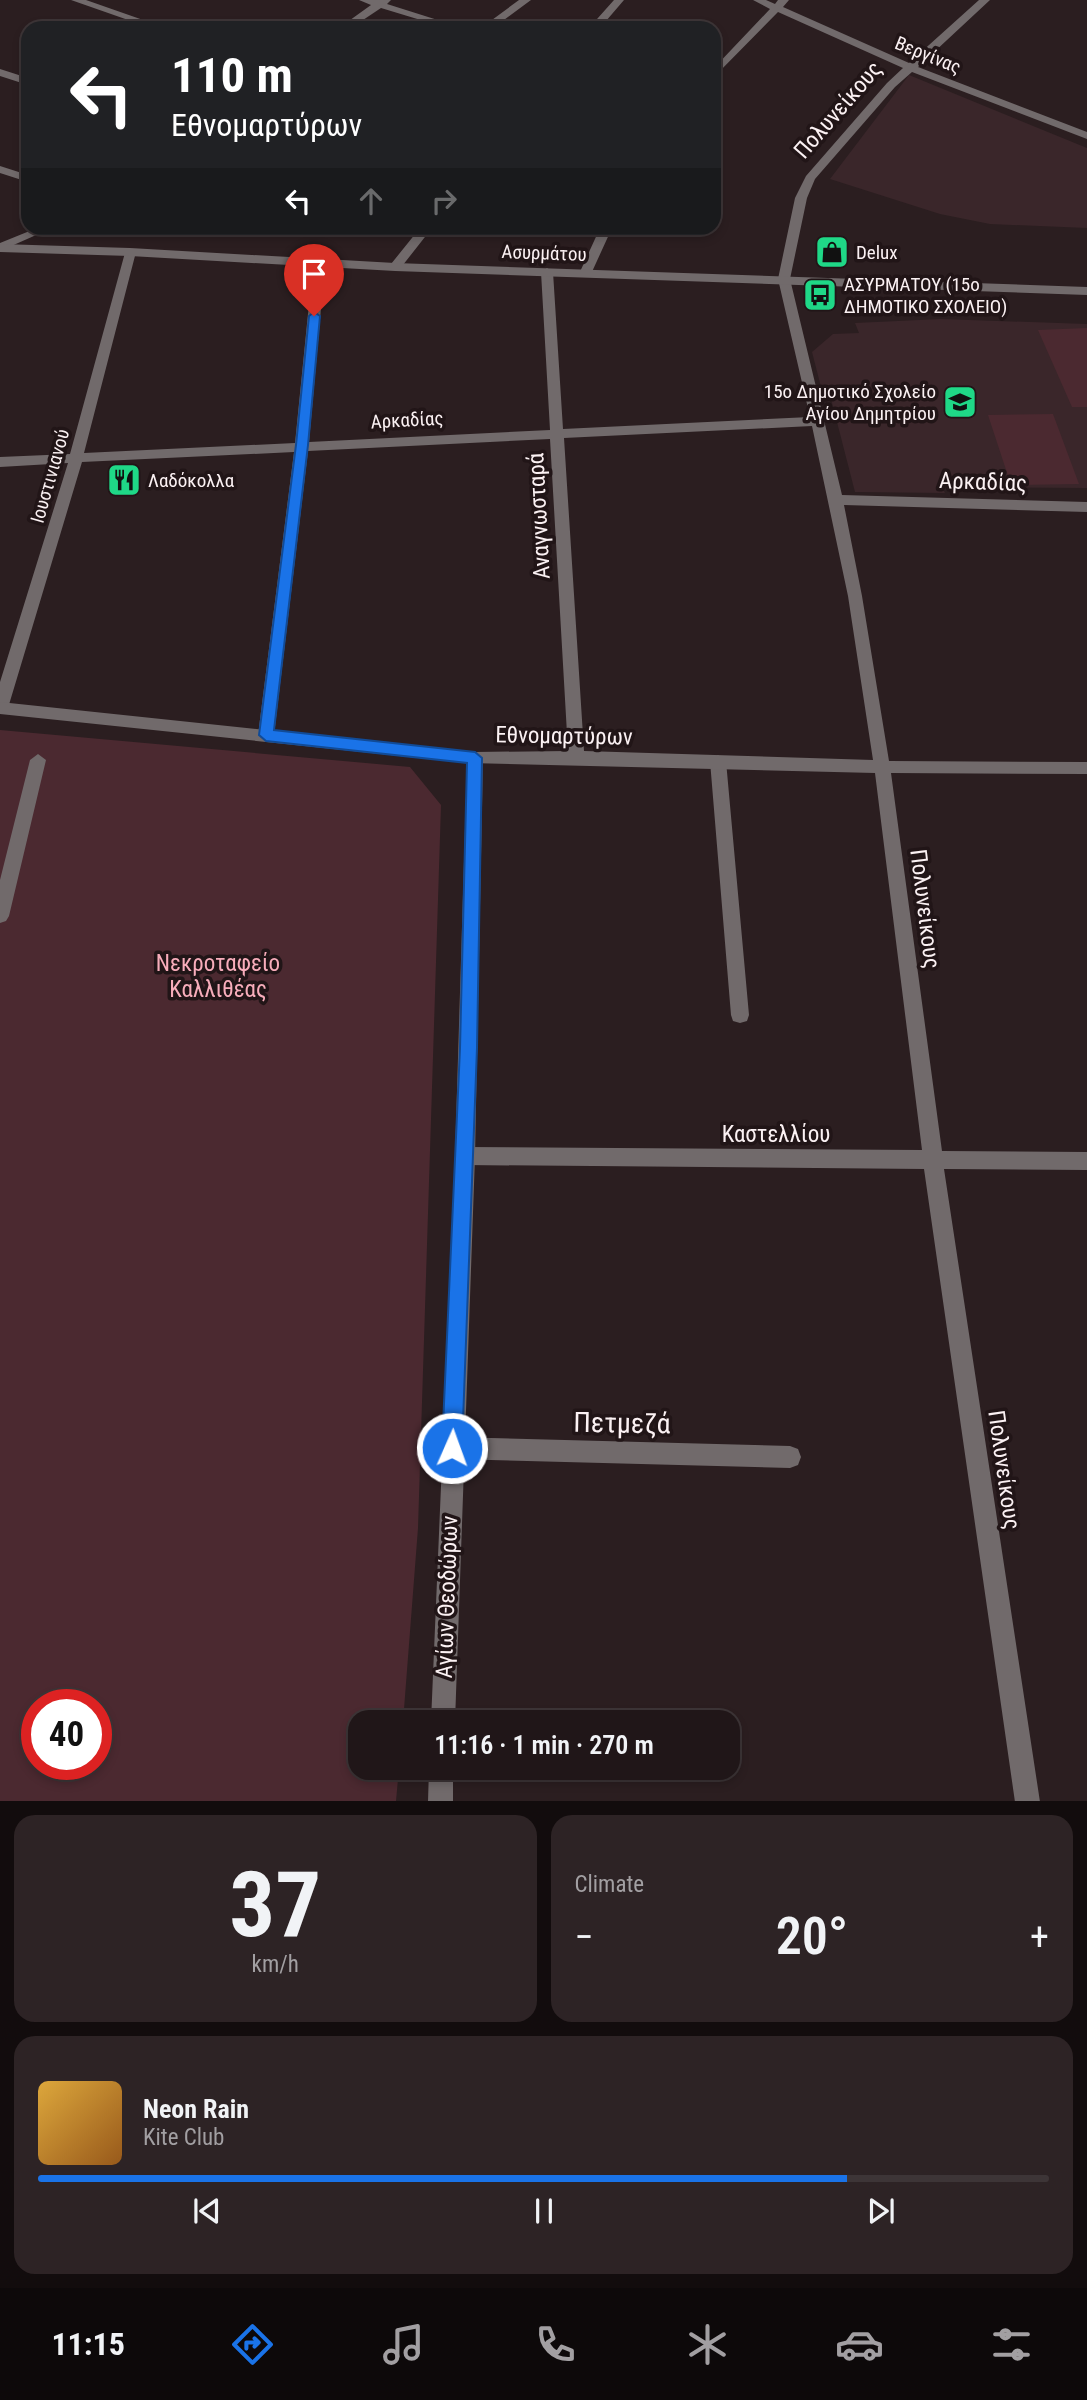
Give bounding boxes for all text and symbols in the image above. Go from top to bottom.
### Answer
street label: Βεργίνας [892,31,964,79]
text: 110 m [171,47,293,104]
icon: left [56,49,147,140]
street label: Πολυνείκους [788,56,888,164]
text: Εθνομαρτύρων [171,106,362,144]
icon: left [279,182,317,220]
icon: ahead [352,182,390,220]
icon: right [425,182,463,220]
shop icon: Delux [813,233,851,271]
street label: Ασυρμάτου [501,240,587,266]
place label: Delux [856,241,898,264]
pin [284,244,344,316]
icon: arrive [295,255,333,293]
place label: ΑΣΥΡΜΑΤΟΥ (15ο ΔΗΜΟΤΙΚΟ ΣΧΟΛΕΙΟ) [844,273,1007,318]
bus stop icon: ΑΣΥΡΜΑΤΟΥ (15ο ΔΗΜΟΤΙΚΟ ΣΧΟΛΕΙΟ) [801,276,839,314]
place label: 15ο Δημοτικό Σχολείο Αγίου Δημητρίου [764,380,936,425]
school or university icon: 15ο Δημοτικό Σχολείο Αγίου Δημητρίου [941,383,979,421]
street label: Αρκαδίας [370,407,444,433]
street label: Ιουστινιανού [26,426,74,526]
street label: Αναγνωσταρά [522,452,556,580]
restaurant icon: Λαδόκολλα [105,461,143,499]
street label: Αρκαδίας [939,467,1027,497]
place label: Λαδόκολλα [148,469,235,492]
street label: Εθνομαρτύρων [495,721,633,751]
street label: Πολυνείκους [904,848,946,970]
park label: Νεκροταφείο Καλλιθέας [156,950,280,1003]
street label: Καστελλίου [722,1121,830,1148]
street label: Πετμεζά [573,1406,671,1440]
street label: Πολυνείκους [982,1409,1026,1531]
position arrow [415,1411,489,1485]
street label: Αγίων Θεοδώρων [431,1515,463,1679]
speed limit sign: 40 [21,1689,112,1780]
text: 11:16 · 1 min · 270 m [434,1730,654,1760]
text: 37 [229,1852,321,1958]
text: Climate [575,1871,644,1898]
text: 20° [776,1906,848,1967]
text: − [575,1915,594,1959]
text: + [1030,1915,1049,1959]
text: km/h [252,1951,299,1978]
text: Neon Rain [143,2094,249,2124]
text: Kite Club [143,2124,224,2151]
icon: previous [188,2192,226,2230]
icon: pause [525,2192,563,2230]
icon: next [862,2192,900,2230]
icon: directions [228,2320,277,2369]
icon: music [379,2320,428,2369]
icon: phone [531,2320,580,2369]
icon: climate [683,2320,732,2369]
icon: car [835,2320,884,2369]
icon: filters [987,2320,1036,2369]
text: 11:15 [51,2325,125,2363]

